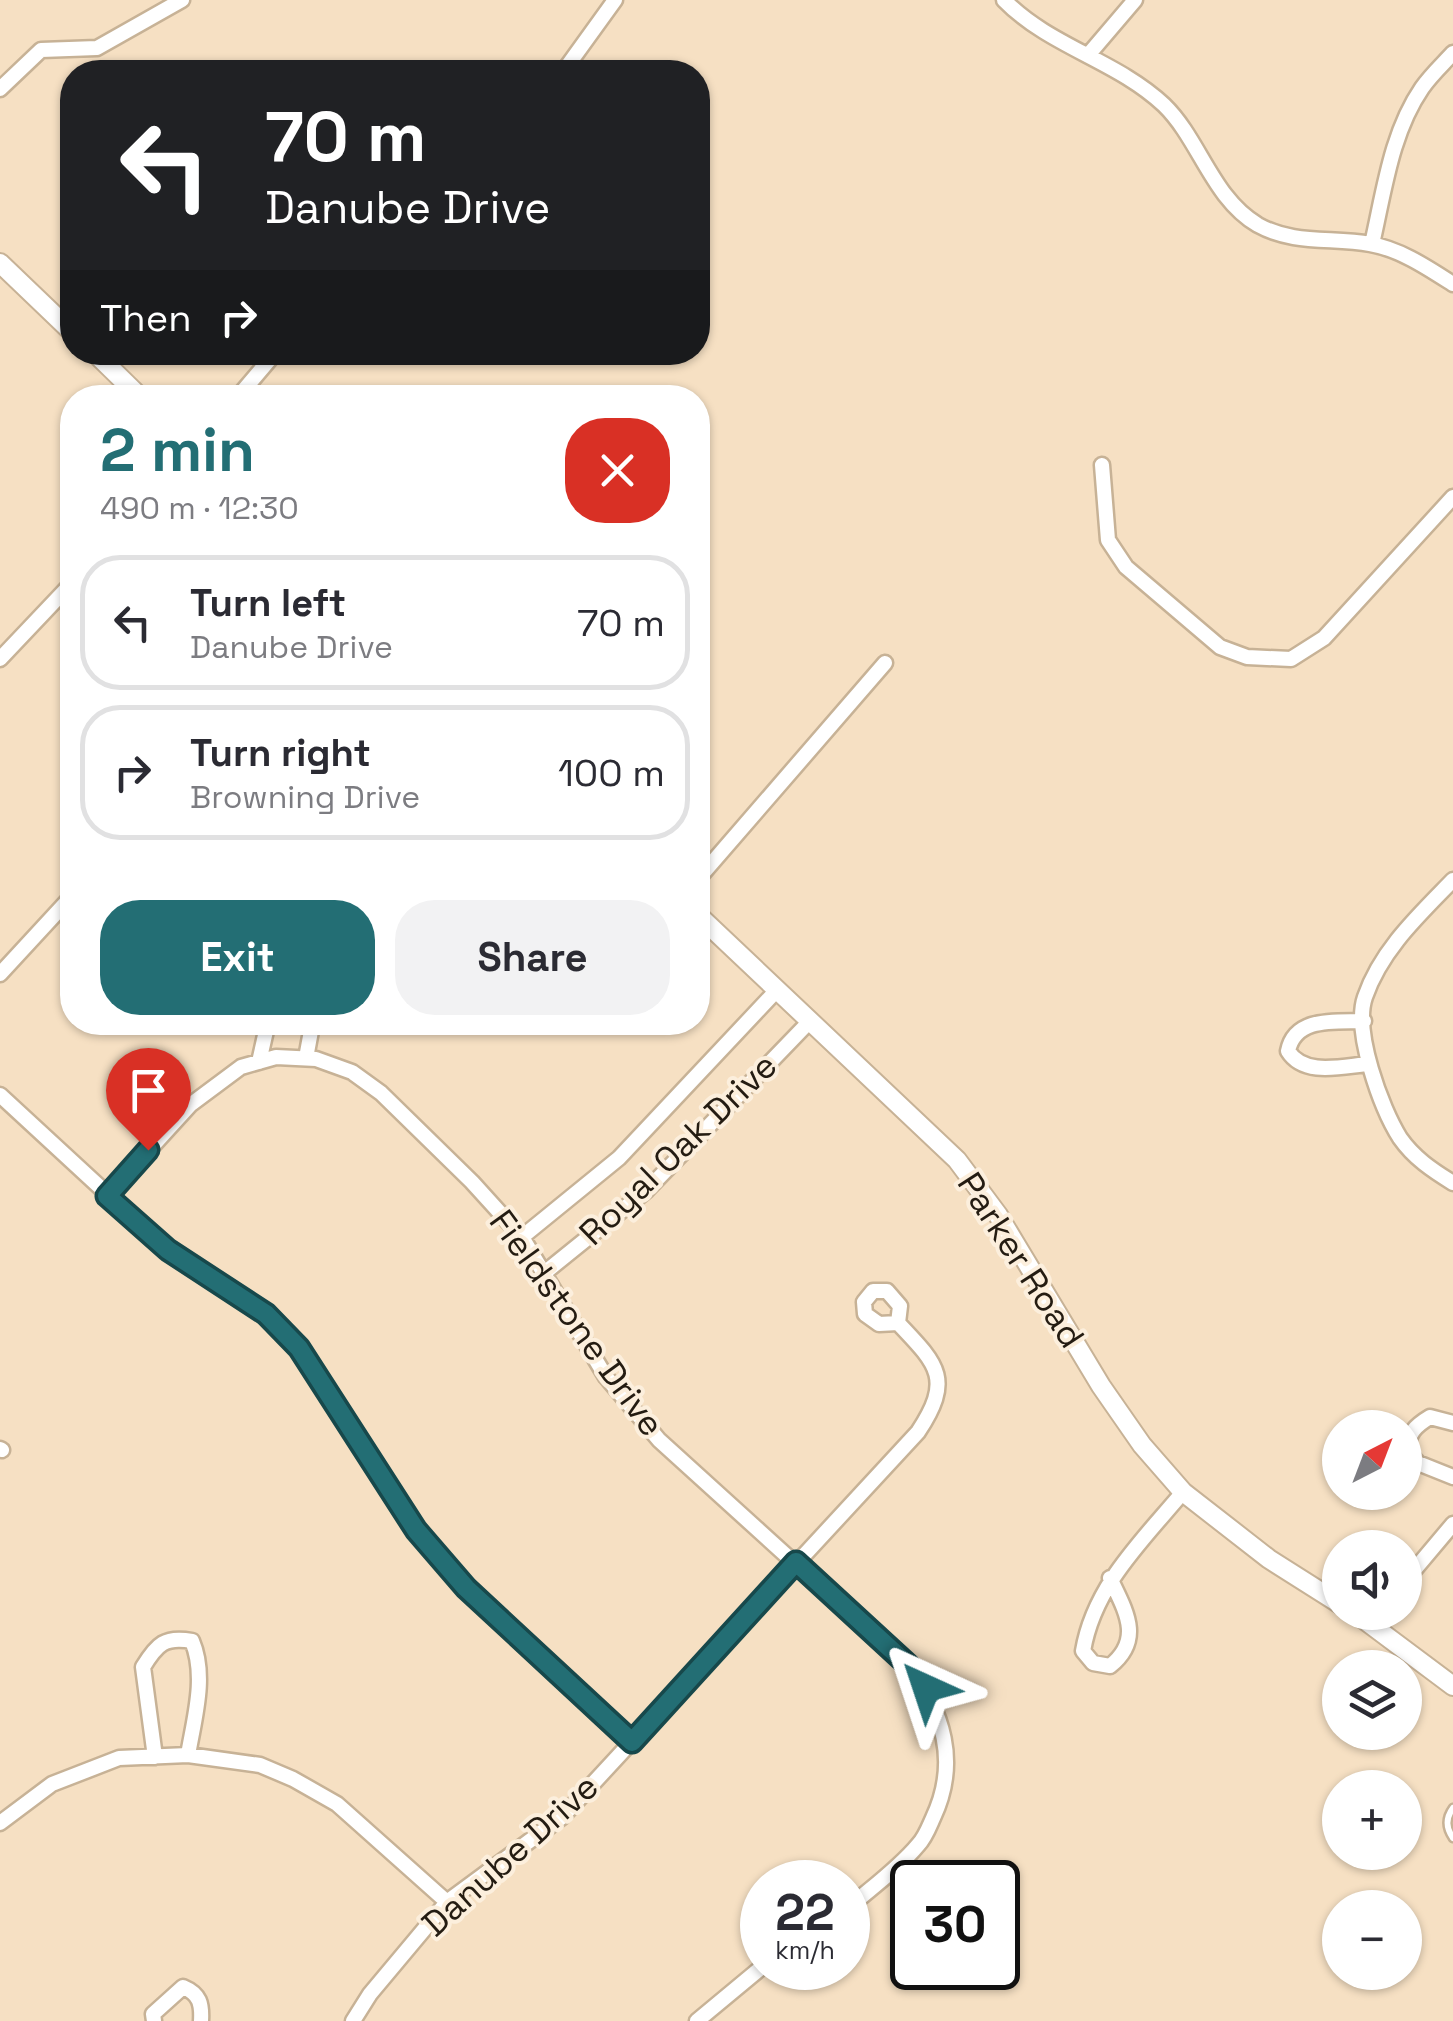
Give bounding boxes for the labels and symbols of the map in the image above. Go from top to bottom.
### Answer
street label: Royal Oak Drive [570,1044,786,1254]
pin [106,1048,191,1151]
street label: Parker Road [948,1164,1094,1356]
street label: Fieldstone Drive [480,1201,674,1445]
north arrow [1322,1410,1422,1510]
position arrow [874,1636,978,1740]
street label: Danube Drive [413,1764,607,1946]
speed limit sign: 30 [890,1860,1020,1990]

